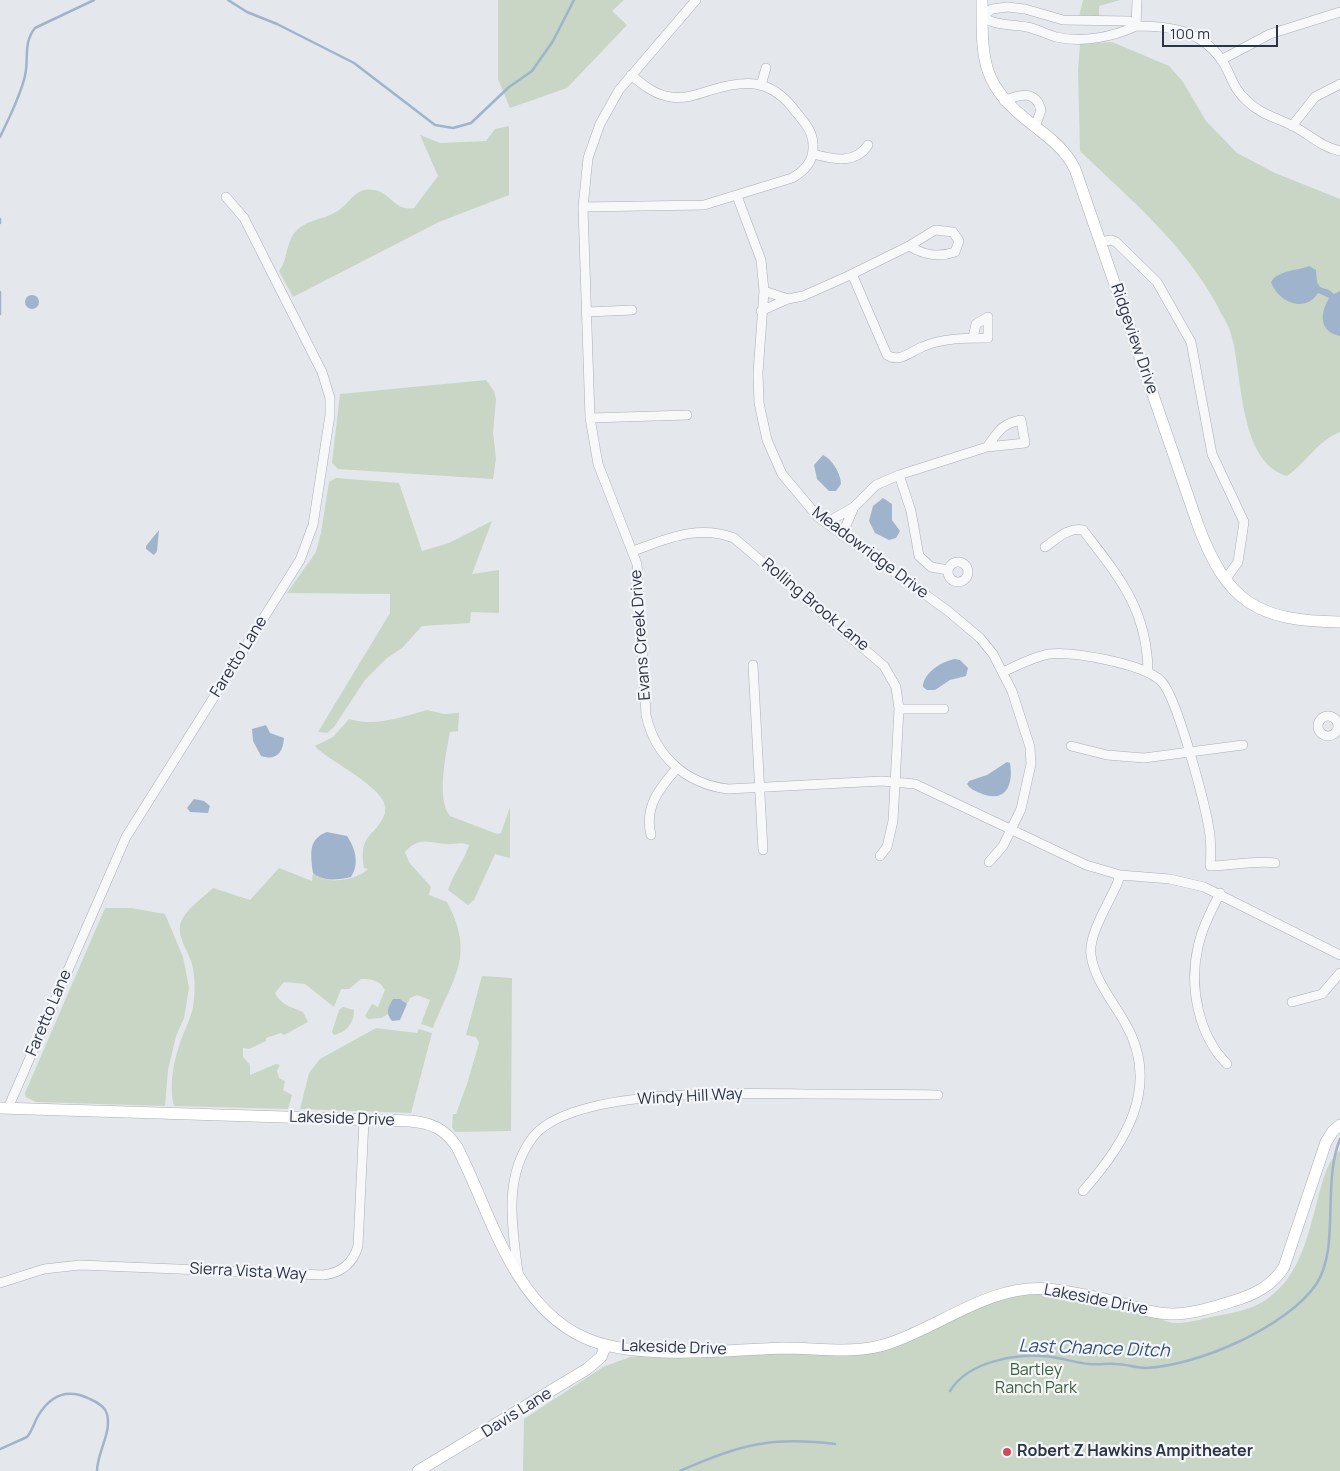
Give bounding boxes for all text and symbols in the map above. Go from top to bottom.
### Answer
scale bar [1165,15,1281,47]
text: 100 m [1170,23,1210,44]
street label: Ridgeview Drive [1106,281,1162,397]
street label: Meadowridge Drive [808,503,932,603]
street label: Rolling Brook Lane [757,554,873,656]
street label: Evans Creek Drive [627,569,655,701]
street label: Faretto Lane [206,613,272,701]
street label: Faretto Lane [22,967,76,1059]
street label: Windy Hill Way [637,1085,743,1109]
street label: Lakeside Drive [289,1108,395,1130]
street label: Sierra Vista Way [189,1259,307,1285]
street label: Lakeside Drive [1042,1280,1150,1320]
water label: Last Chance Ditch [1018,1336,1170,1362]
street label: Lakeside Drive [621,1337,727,1359]
park label: Bartley Ranch Park [995,1361,1077,1399]
street label: Davis Lane [479,1384,555,1442]
place label: Robert Z Hawkins Ampitheater [1017,1442,1253,1462]
marker: Robert Z Hawkins Ampitheater [1001,1446,1013,1458]

